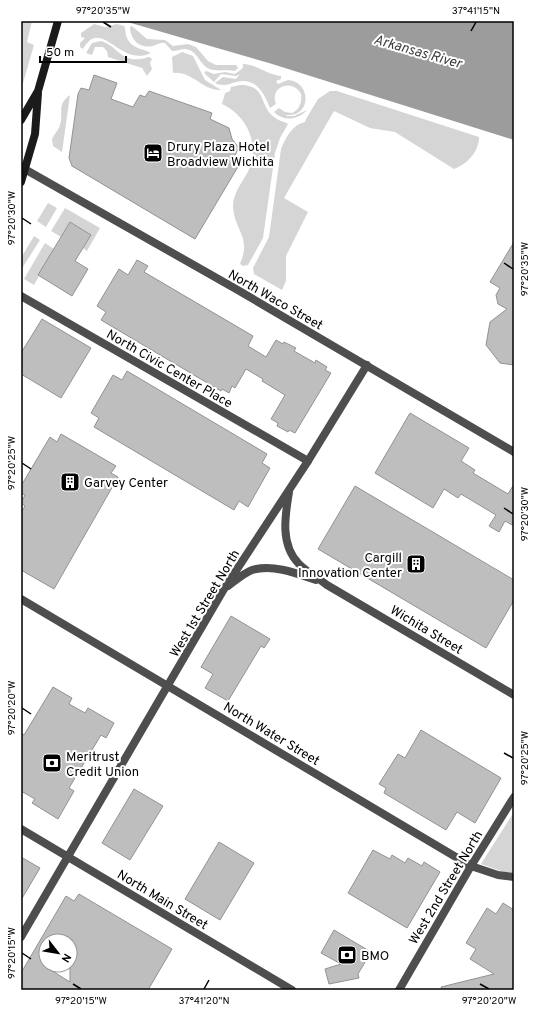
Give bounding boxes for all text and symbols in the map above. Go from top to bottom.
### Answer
text: 97°20'35"W [76,5,130,18]
text: 37°41'15"N [452,5,500,18]
water label: Arkansas River [372,32,465,74]
scale bar [40,38,126,64]
text: 50 m [46,45,74,61]
place label: Drury Plaza Hotel Broadview Wichita [167,140,274,171]
hotel icon: Drury Plaza Hotel Broadview Wichita [142,142,164,164]
text: 97°20'30"W [6,191,19,245]
text: 97°20'35"W [519,242,532,296]
street label: North Waco Street [225,267,325,334]
street label: North Civic Center Place [103,327,235,412]
text: 97°20'25"W [6,436,19,490]
building icon: Garvey Center [59,471,81,493]
place label: Garvey Center [84,476,168,492]
text: 97°20'30"W [519,487,532,541]
street label: West 1st Street North [167,547,244,661]
place label: Cargill Innovation Center [298,551,402,582]
building icon: Cargill Innovation Center [405,553,427,575]
street label: Wichita Street [387,603,465,659]
text: 97°20'20"W [6,681,19,735]
street label: North Water Street [220,700,322,770]
text: 97°20'25"W [519,731,532,785]
place label: Meritrust Credit Union [66,750,139,781]
bank icon: Meritrust Credit Union [41,752,63,774]
street label: West 2nd Street North [406,828,487,948]
street label: North Main Street [114,867,210,934]
text: 97°20'15"W [6,927,19,979]
north arrow [38,933,78,973]
bank icon: BMO [336,944,358,966]
place label: BMO [361,949,389,965]
text: N [58,951,74,965]
text: 97°20'15"W [55,995,107,1008]
text: 37°41'20"N [179,995,229,1008]
text: 97°20'20"W [462,995,516,1008]

